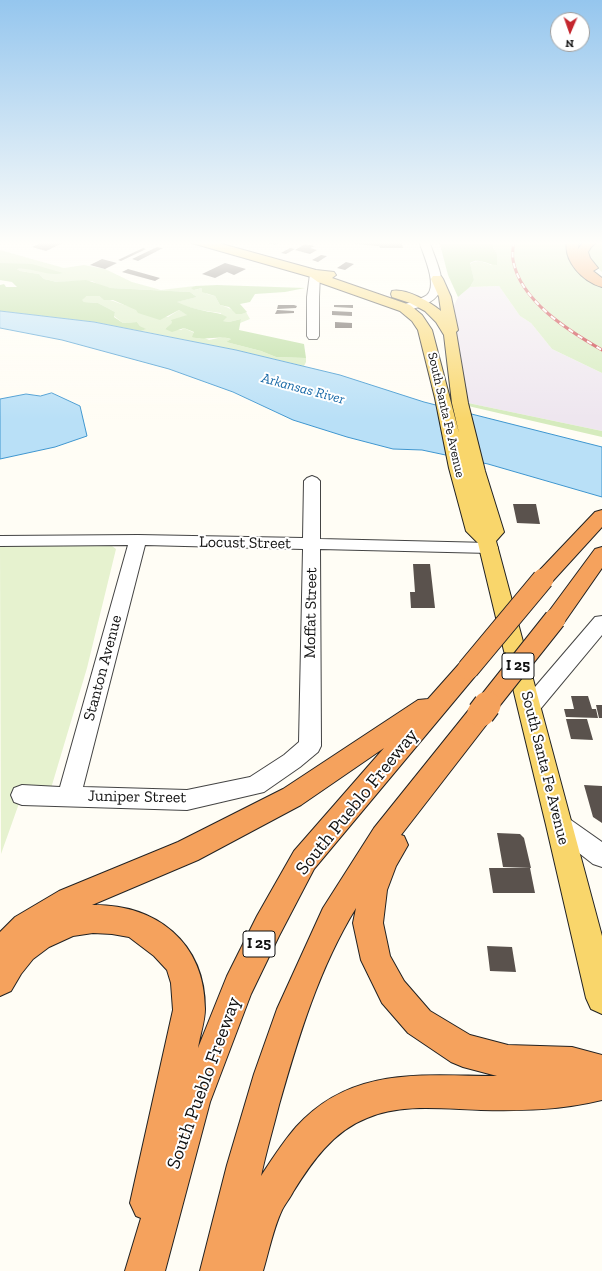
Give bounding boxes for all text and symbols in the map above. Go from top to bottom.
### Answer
north arrow [550,12,590,52]
text: N [565,37,574,50]
street label: South Santa Fe Avenue [424,351,468,479]
water label: Arkansas River [260,370,346,408]
street label: Locust Street [199,533,291,553]
street label: Moffat Street [301,567,321,659]
street label: Stanton Avenue [80,613,126,723]
road number: I 25 [502,653,534,679]
street label: South Santa Fe Avenue [517,689,573,847]
street label: South Pueblo Freeway [291,724,423,880]
street label: Juniper Street [88,787,186,807]
road number: I 25 [243,931,275,957]
street label: South Pueblo Freeway [162,994,246,1172]

